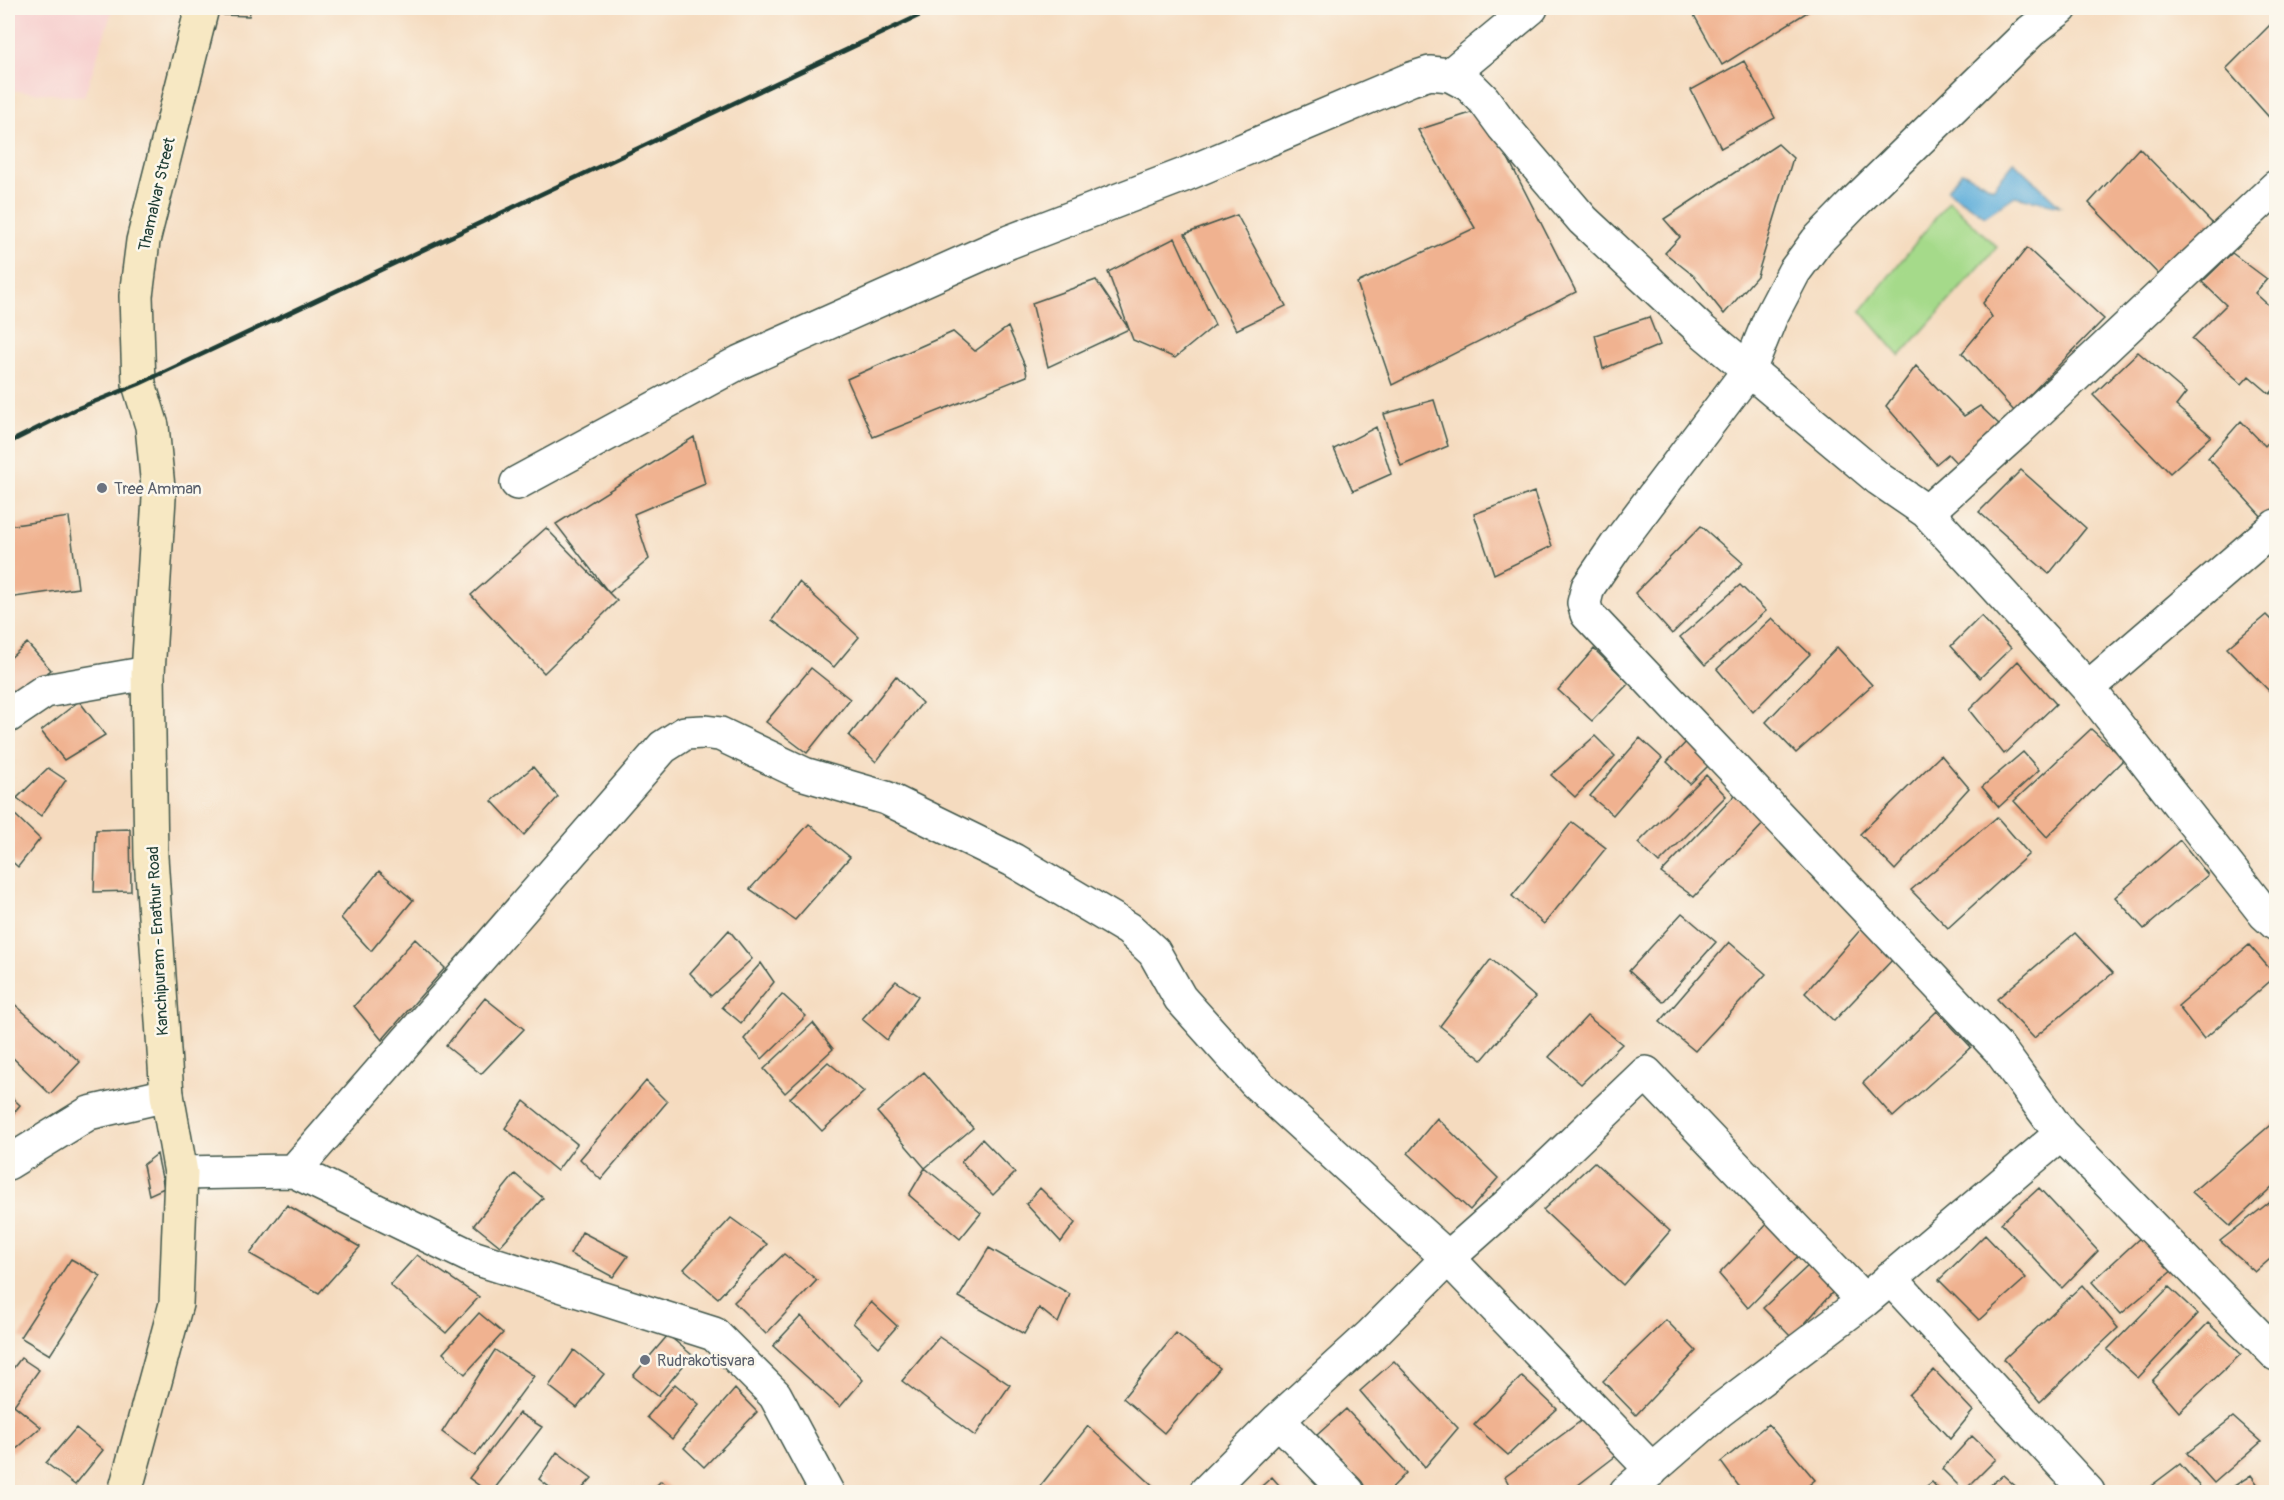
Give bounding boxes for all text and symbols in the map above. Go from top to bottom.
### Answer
street label: Thamalvar Street [134,135,180,253]
place label: Tree Amman [114,479,202,499]
marker: Tree Amman [95,481,109,495]
street label: Kanchipuram - Enathur Road [143,846,173,1036]
place label: Rudrakotisvara [657,1351,755,1371]
marker: Rudrakotisvara [638,1353,652,1367]

